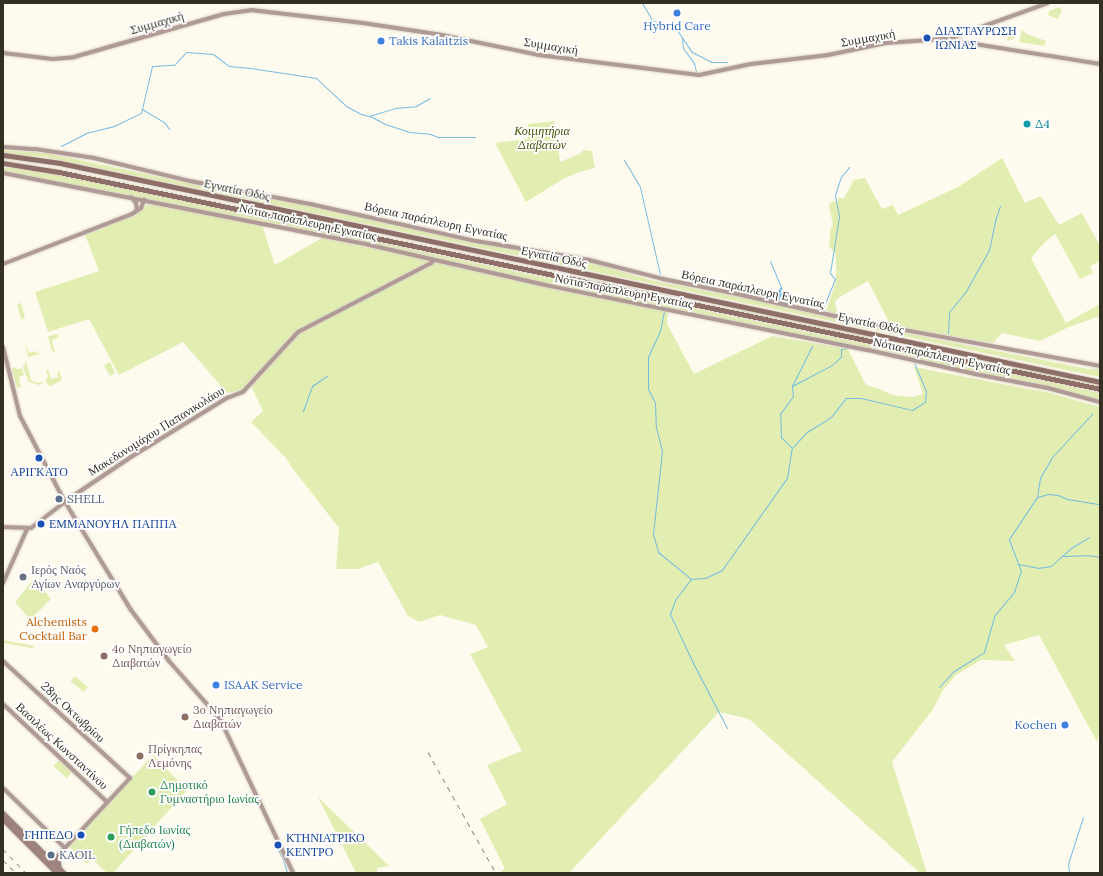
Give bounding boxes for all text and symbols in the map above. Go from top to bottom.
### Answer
marker: Hybrid Care [672,8,682,18]
street label: Συμμαχική [129,9,185,37]
place label: Hybrid Care [643,19,711,33]
place label: ΔΙΑΣΤΑΥΡΩΣΗ ΙΩΝΙΑΣ [935,24,1017,52]
street label: Συμμαχική [840,26,896,50]
marker: ΔΙΑΣΤΑΥΡΩΣΗ ΙΩΝΙΑΣ [922,33,932,43]
place label: Takis Kalaitzis [389,34,468,48]
street label: Συμμαχική [523,35,579,57]
marker: Takis Kalaitzis [376,36,386,46]
place label: Δ4 [1035,117,1050,131]
marker: Δ4 [1022,119,1032,129]
park label: Κοιμητήρια Διαβατών [514,124,570,152]
street label: Εγνατία Οδός [203,176,271,204]
street label: Βόρεια παράπλευρη Εγνατίας [363,199,509,243]
street label: Νότια παράπλευρη Εγνατίας [238,200,378,244]
street label: Εγνατία Οδός [520,243,588,271]
street label: Βόρεια παράπλευρη Εγνατίας [680,267,826,311]
street label: Νότια παράπλευρη Εγνατίας [554,271,694,311]
street label: Εγνατία Οδός [837,309,905,337]
street label: Νότια παράπλευρη Εγνατίας [872,334,1012,378]
street label: Μακεδονομάχου Παπανικολάου [85,383,227,479]
marker: ΑΡΙΓΚΑΤΟ [34,453,44,463]
place label: ΑΡΙΓΚΑΤΟ [10,465,68,479]
place label: SHELL [67,492,104,506]
marker: SHELL [54,494,64,504]
place label: ΕΜΜΑΝΟΥΗΛ ΠΑΠΠΑ [49,517,177,531]
marker: ΕΜΜΑΝΟΥΗΛ ΠΑΠΠΑ [36,519,46,529]
place label: Ιερός Ναός Αγίων Αναργύρων [31,563,120,591]
marker: Ιερός Ναός Αγίων Αναργύρων [18,572,28,582]
place label: Alchemists Cocktail Bar [19,615,87,643]
marker: Alchemists Cocktail Bar [90,624,100,634]
place label: 4ο Νηπιαγωγείο Διαβατών [112,642,192,670]
marker: 4ο Νηπιαγωγείο Διαβατών [99,651,109,661]
place label: ISAAK Service [224,678,303,692]
street label: 28ης Οκτωβρίου [38,679,108,745]
marker: ISAAK Service [211,680,221,690]
street label: Βασιλέως Κωνσταντίνου [13,700,111,792]
place label: 3ο Νηπιαγωγείο Διαβατών [193,703,273,731]
marker: 3ο Νηπιαγωγείο Διαβατών [180,712,190,722]
place label: Kochen [1015,718,1057,732]
marker: Kochen [1060,720,1070,730]
place label: Πρίγκηπας Λεμόνης [148,742,202,770]
marker: Πρίγκηπας Λεμόνης [135,751,145,761]
place label: Δημοτικό Γυμναστήριο Ιωνίας [160,778,259,806]
marker: Δημοτικό Γυμναστήριο Ιωνίας [147,787,157,797]
place label: Γήπεδο Ιωνίας (Διαβατών) [119,823,190,851]
place label: ΓΗΠΕΔΟ [24,828,73,842]
marker: ΓΗΠΕΔΟ [76,830,86,840]
place label: ΚΤΗΝΙΑΤΡΙΚΟ ΚΕΝΤΡΟ [286,831,365,859]
marker: Γήπεδο Ιωνίας (Διαβατών) [106,832,116,842]
marker: ΚΤΗΝΙΑΤΡΙΚΟ ΚΕΝΤΡΟ [273,840,283,850]
place label: KAOIL [59,848,95,862]
marker: KAOIL [46,850,56,860]

